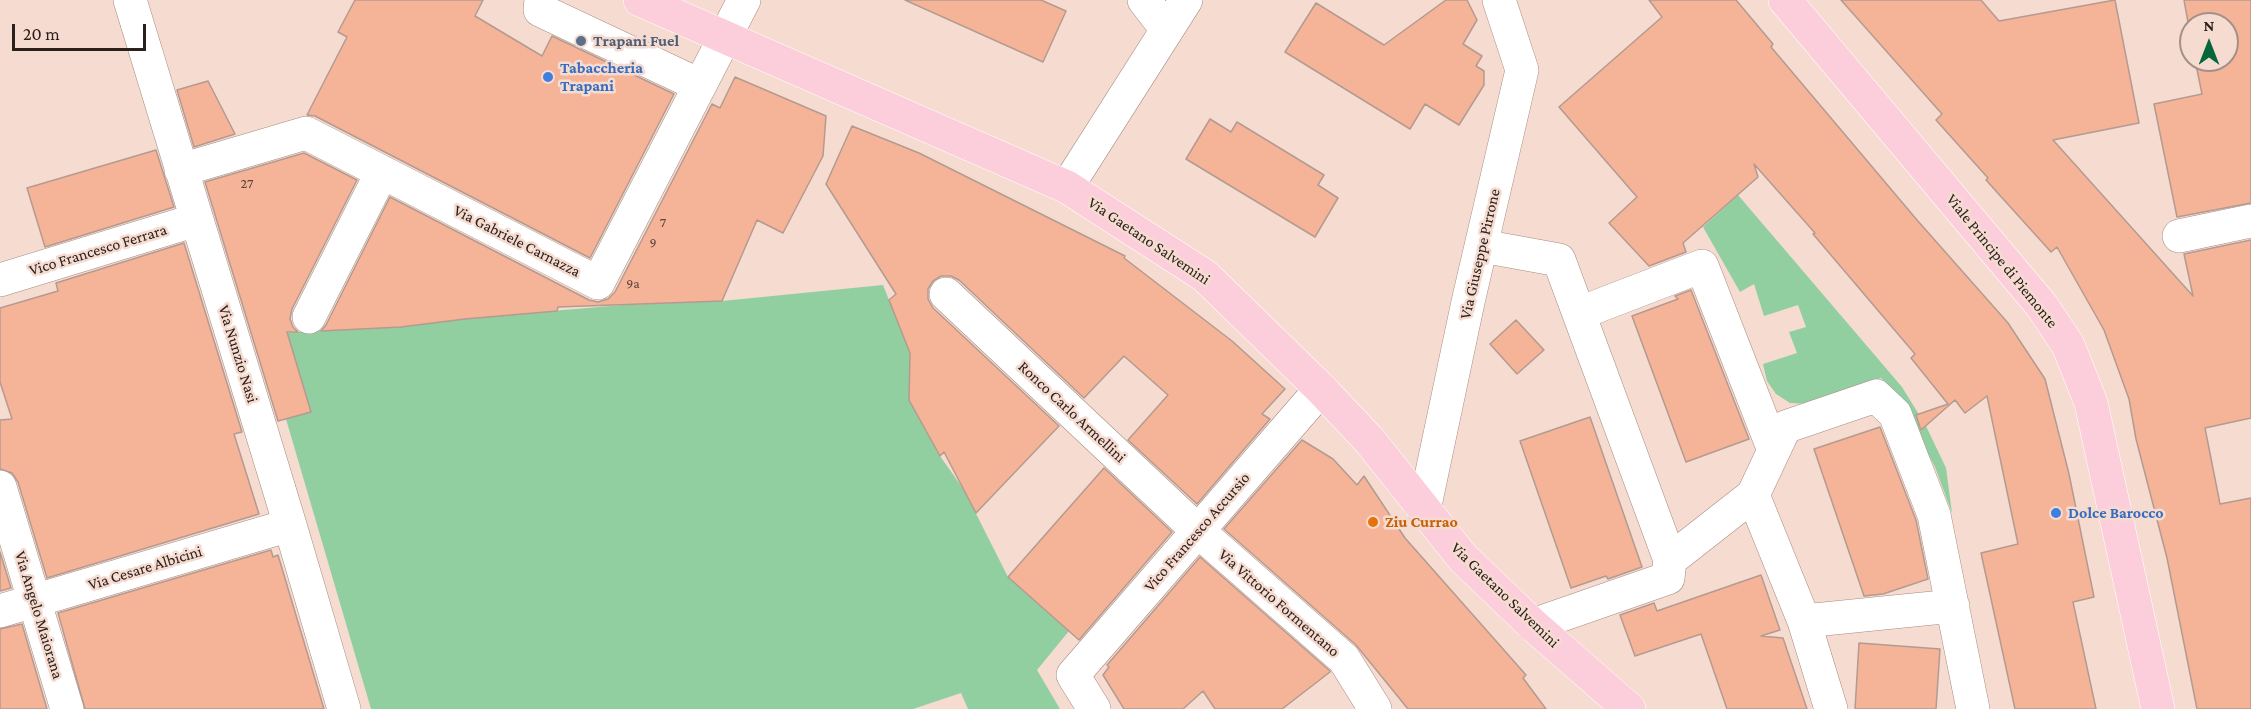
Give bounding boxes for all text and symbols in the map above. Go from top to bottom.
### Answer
scale bar [15,12,148,50]
north arrow [2179,12,2239,72]
text: N [2204,17,2214,34]
text: 20 m [23,24,60,44]
place label: Trapani Fuel [593,31,679,51]
marker: Trapani Fuel [574,34,588,48]
place label: Tabaccheria Trapani [560,58,643,96]
marker: Tabaccheria Trapani [541,70,555,84]
house number: 27 [241,176,253,192]
street label: Via Giuseppe Pirrone [1456,187,1504,321]
street label: Viale Principe di Piemonte [1942,190,2062,332]
street label: Via Gaetano Salvemini [1084,193,1214,289]
street label: Via Gabriele Carnazza [450,201,584,281]
house number: 7 [660,215,666,231]
street label: Vico Francesco Ferrara [27,220,169,280]
house number: 9 [649,235,657,251]
house number: 9a [626,276,640,292]
street label: Via Nunzio Nasi [214,303,262,405]
street label: Ronco Carlo Armellini [1014,357,1130,467]
street label: Vico Francesco Accursio [1140,468,1254,596]
place label: Dolce Barocco [2068,503,2164,523]
marker: Dolce Barocco [2049,506,2063,520]
place label: Ziu Currao [1385,512,1458,532]
marker: Ziu Currao [1366,515,1380,529]
street label: Via Gaetano Salvemini [1447,538,1563,652]
street label: Via Cesare Albicini [86,542,204,594]
street label: Via Vittorio Formentano [1214,545,1344,661]
street label: Via Angelo Maiorana [10,549,68,681]

